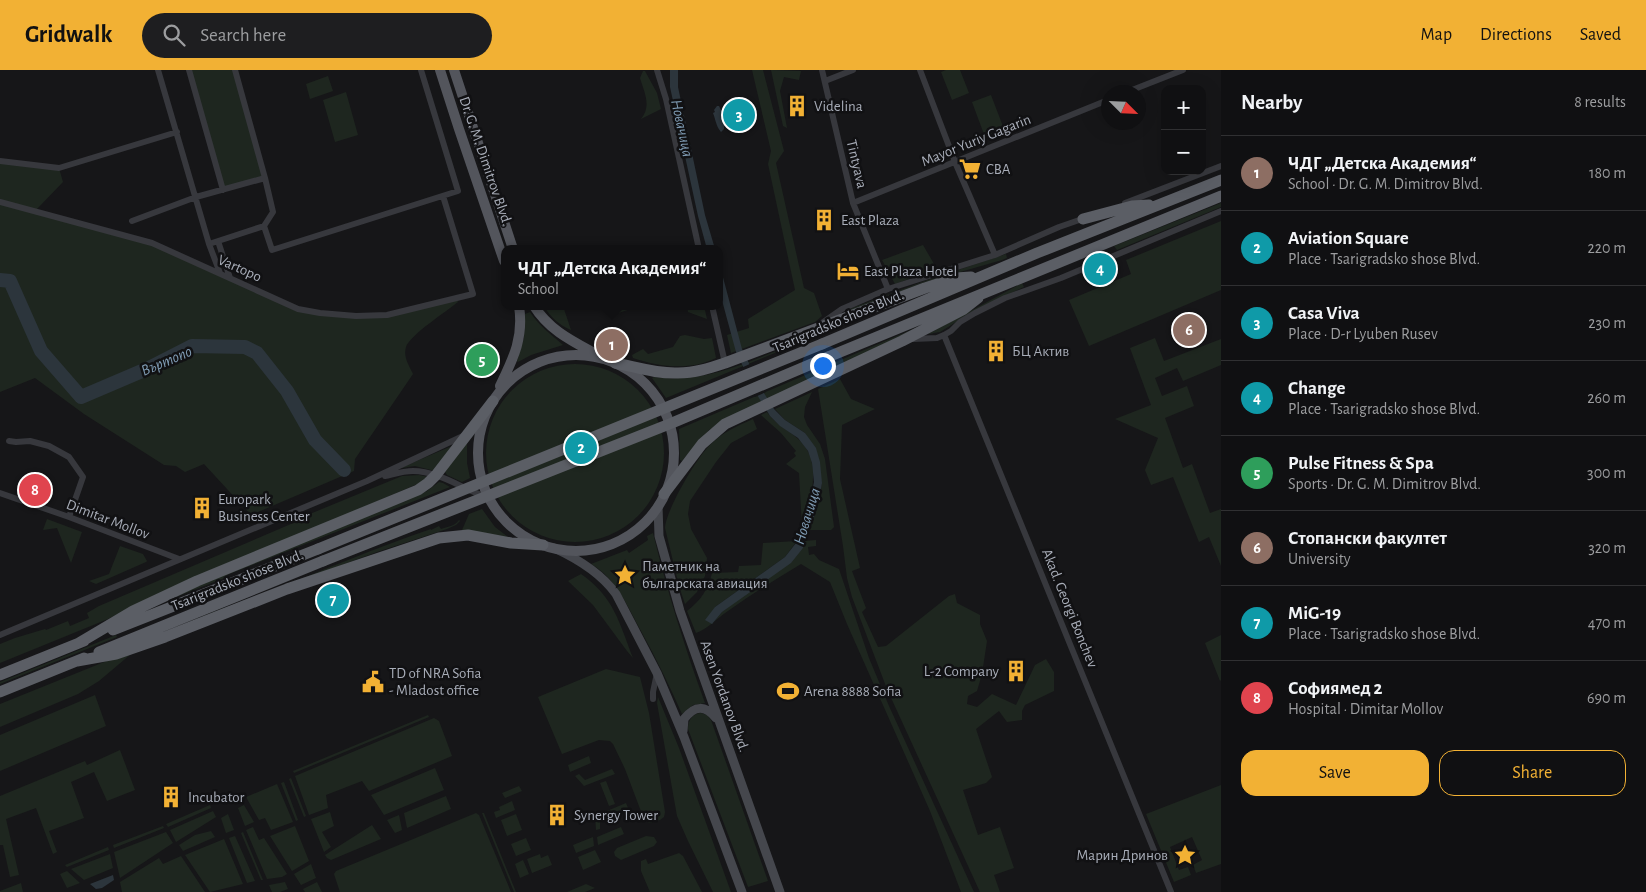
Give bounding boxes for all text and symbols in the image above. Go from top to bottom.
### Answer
search box [142,13,492,58]
icon: search [160,21,188,49]
text: Gridwalk [25,23,112,47]
text: Search here [200,26,286,45]
text: Map [1421,26,1452,44]
text: Directions [1480,26,1552,44]
text: Saved [1580,26,1621,44]
north arrow [1101,85,1146,130]
map controls [1161,85,1206,175]
button: + [1161,85,1206,130]
text: Nearby [1241,92,1302,113]
building icon: Videlina [784,93,810,119]
text: 8 results [1574,94,1626,110]
street label: Dr. G. M. Dimitrov Blvd. [456,95,515,228]
pin: 3 [723,96,755,134]
water label: Новачица [668,98,696,158]
place label: Videlina [814,99,863,114]
street label: Mayor Yuriy Gagarin [919,112,1033,169]
button: − [1161,130,1206,175]
street label: Tintyava [844,138,869,190]
text: ЧДГ „Детска Академия“ [1288,154,1477,173]
supermarket icon: CBA [957,156,983,182]
place label: CBA [986,162,1011,177]
text: 1 [1254,165,1260,181]
text: 180 m [1589,165,1626,181]
text: School · Dr. G. M. Dimitrov Blvd. [1288,176,1483,192]
building icon: East Plaza [811,207,837,233]
place label: East Plaza [841,213,899,228]
text: Aviation Square [1288,229,1409,248]
text: 2 [1253,240,1261,256]
text: 220 m [1588,240,1626,256]
popup [501,245,723,310]
pin: 4 [1084,250,1116,288]
text: Place · Tsarigradsko shose Blvd. [1288,251,1480,267]
street label: Vartopo [216,252,264,285]
hotel icon: East Plaza Hotel [835,258,861,284]
text: ЧДГ „Детска Академия“ [518,259,706,278]
place label: East Plaza Hotel [864,264,957,279]
text: School [518,281,559,297]
street label: Tsarigradsko shose Blvd. [771,287,906,356]
text: Casa Viva [1288,304,1360,323]
pin: 6 [1173,311,1205,349]
text: 3 [1254,315,1260,331]
text: 230 m [1588,315,1626,331]
pin: 1 [596,326,628,364]
text: Place · D-r Lyuben Rusev [1288,326,1438,342]
building icon: БЦ Актив [983,338,1009,364]
pin: 5 [466,341,498,379]
water label: Въртопо [139,343,195,380]
place label: БЦ Актив [1012,344,1069,359]
your location [810,353,836,379]
text: Change [1288,379,1346,398]
text: 4 [1253,390,1261,406]
text: 260 m [1587,390,1626,406]
text: Place · Tsarigradsko shose Blvd. [1288,401,1480,417]
pin: 2 [565,429,597,467]
text: Pulse Fitness & Spa [1288,454,1434,473]
text: 5 [1254,465,1260,481]
text: 300 m [1587,465,1626,481]
pin: 8 [19,471,51,509]
text: Sports · Dr. G. M. Dimitrov Blvd. [1288,476,1481,492]
water label: Новачица [791,486,823,546]
place label: Europark Business Center [218,492,310,524]
building icon: Europark Business Center [189,495,215,521]
street label: Dimitar Mollov [64,497,152,542]
text: Стопански факултет [1288,529,1447,548]
text: 6 [1253,540,1261,556]
text: 320 m [1588,540,1626,556]
street label: Tsarigradsko shose Blvd. [169,547,305,614]
street label: Akad. Georgi Bonchev [1039,547,1100,670]
text: University [1288,551,1351,567]
place label: Паметник на българската авиация [642,559,768,591]
place icon: Паметник на българската авиация [612,562,638,588]
pin: 7 [317,581,349,619]
text: MiG-19 [1288,604,1341,623]
text: 7 [1254,615,1260,631]
text: 470 m [1588,615,1626,631]
text: Place · Tsarigradsko shose Blvd. [1288,626,1480,642]
street label: Asen Yordanov Blvd. [697,638,752,754]
building icon: L-2 Company [1003,658,1029,684]
place label: L-2 Company [924,664,1000,679]
place label: TD of NRA Sofia - Mladost office [389,666,481,698]
public building icon: TD of NRA Sofia - Mladost office [360,669,386,695]
sports icon: Arena 8888 Sofia [775,678,801,704]
text: Софиямед 2 [1288,679,1383,698]
place label: Arena 8888 Sofia [804,684,901,699]
text: 8 [1253,690,1261,706]
text: 690 m [1587,690,1626,706]
text: Hospital · Dimitar Mollov [1288,701,1443,717]
button: Save [1241,750,1429,796]
button: Share [1439,750,1626,796]
building icon: Incubator [158,784,184,810]
place label: Incubator [188,790,244,805]
building icon: Synergy Tower [544,802,570,828]
place label: Synergy Tower [574,808,658,823]
place icon: Марин Дринов [1172,842,1198,868]
place label: Марин Дринов [1076,848,1168,863]

